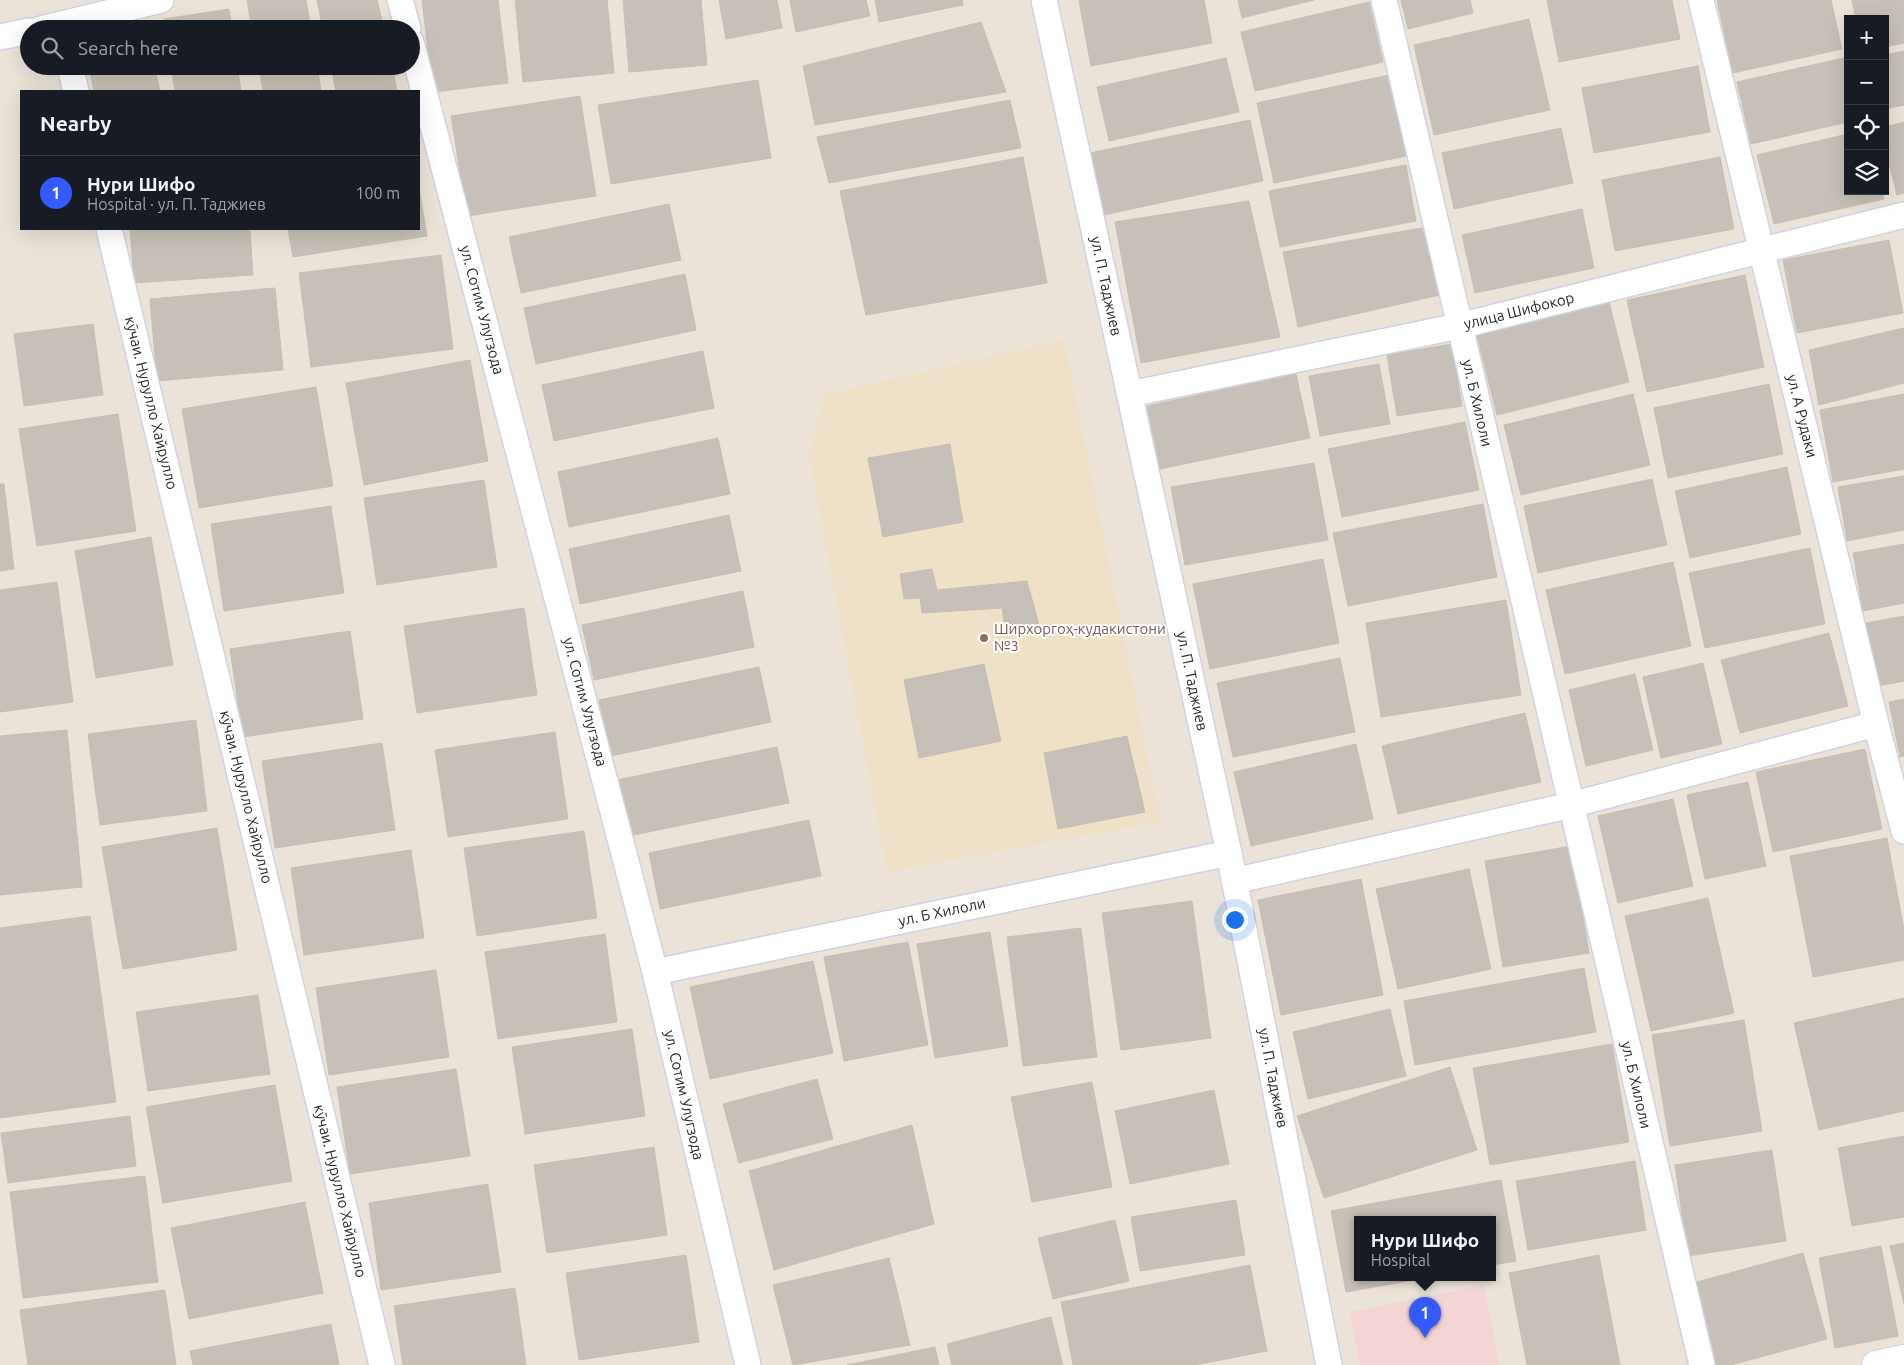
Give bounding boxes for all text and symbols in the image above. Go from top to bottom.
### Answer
map controls [1844,15,1889,195]
button: + [1844,15,1889,60]
search box [20,20,420,75]
icon: search [38,34,66,62]
text: Search here [78,37,178,59]
button: − [1844,60,1889,105]
button: locate [1844,105,1889,150]
text: Nearby [40,111,111,135]
button: layers [1844,150,1889,195]
text: Нури Шифо [87,173,196,195]
text: 1 [51,184,61,202]
text: 100 m [355,184,400,202]
text: Hospital · ул. П. Таджиев [87,195,266,213]
street label: ул. П. Таджиев [1088,235,1125,337]
street label: ул. Сотим Улугзода [457,243,508,376]
street label: улица Шифокор [1462,289,1576,332]
street label: кӯчаи. Нурулло Хайрулло [122,315,181,491]
street label: ул. Б Хилоли [1459,358,1496,448]
street label: ул. А Рудаки [1784,372,1821,459]
place label: Ширхоргоҳ-кудакистони №3 [994,620,1166,654]
street label: ул. П. Таджиев [1174,630,1211,732]
marker: Ширхоргоҳ-кудакистони №3 [978,632,990,644]
street label: ул. Сотим Улугзода [560,635,611,768]
street label: кӯчаи. Нурулло Хайрулло [217,709,276,885]
street label: ул. Б Хилоли [897,894,987,929]
your location [1222,907,1248,933]
street label: ул. П. Таджиев [1255,1026,1292,1129]
street label: ул. Сотим Улугзода [661,1028,708,1162]
street label: ул. Б Хилоли [1618,1040,1655,1130]
street label: кӯчаи. Нурулло Хайрулло [311,1103,370,1279]
popup [1354,1216,1496,1281]
text: Нури Шифо [1371,1229,1479,1251]
text: Hospital [1371,1251,1430,1269]
pin: 1 [1409,1297,1441,1338]

